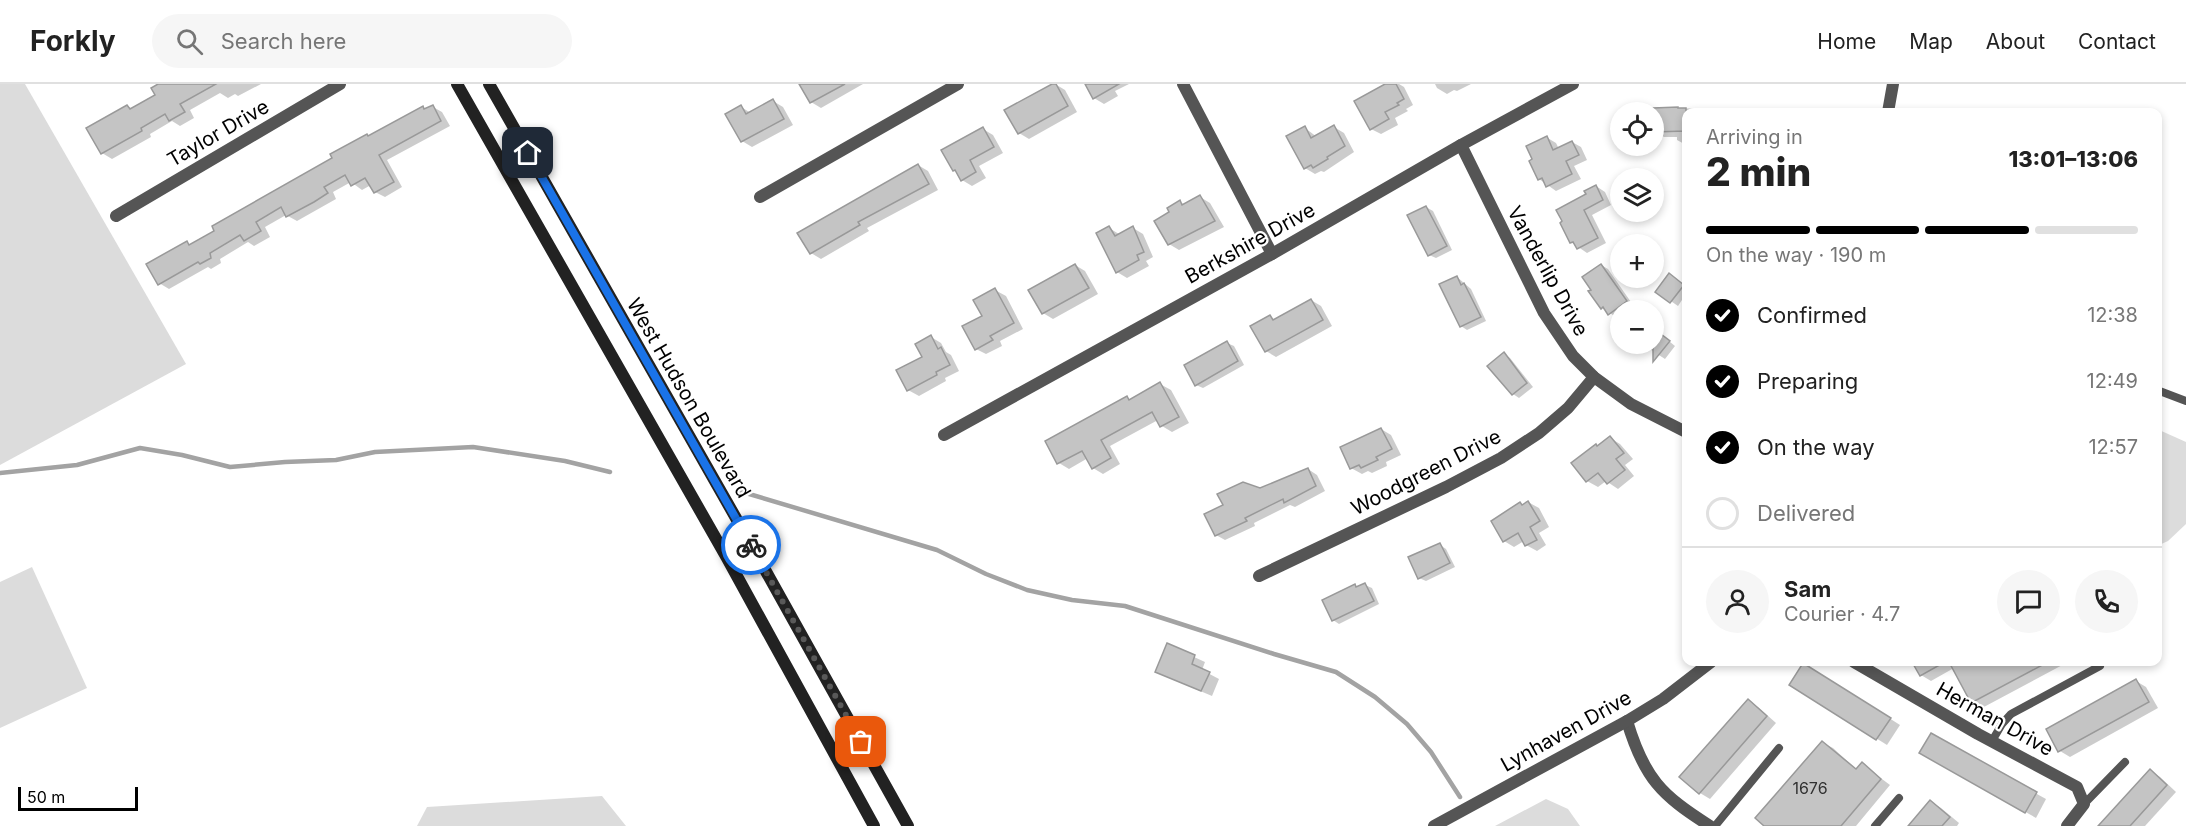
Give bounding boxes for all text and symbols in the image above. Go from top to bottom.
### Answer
search box [152,14,572,68]
text: Forkly [30,24,116,58]
icon: search [173,25,206,58]
text: Search here [221,28,346,54]
text: Home [1817,29,1876,54]
text: Map [1909,29,1953,54]
text: About [1986,29,2045,54]
text: Contact [2078,29,2156,54]
street label: Taylor Drive [163,94,273,172]
map controls [1610,102,1664,354]
button: locate [1610,102,1664,156]
text: Arriving in [1706,125,1803,149]
pin [502,127,553,178]
icon: home [511,136,544,169]
text: 13:01–13:06 [2008,146,2138,172]
text: 2 min [1706,148,1811,195]
button: layers [1610,168,1664,222]
street label: Berkshire Drive [1181,197,1319,289]
street label: Vanderlip Drive [1502,202,1594,340]
button: + [1610,234,1664,288]
text: On the way · 190 m [1706,243,1886,267]
street label: West Hudson Boulevard [622,294,756,502]
icon: check [1706,299,1739,332]
button: − [1610,300,1664,354]
text: Confirmed [1757,302,1867,328]
text: 12:38 [2087,303,2138,327]
icon: check [1706,365,1739,398]
text: Preparing [1757,368,1858,394]
text: 12:49 [2087,369,2138,393]
street label: Woodgreen Drive [1347,424,1505,520]
icon: check [1706,431,1739,464]
text: On the way [1757,434,1875,460]
text: 12:57 [2088,435,2138,459]
text: Delivered [1757,500,1855,526]
courier [721,515,781,575]
icon: bike [735,529,768,562]
button: person [1706,570,1769,633]
button: chat [1997,570,2060,633]
button: phone [2075,570,2138,633]
text: Sam [1784,576,1831,602]
text: Courier · 4.7 [1784,602,1900,626]
street label: Herman Drive [1932,677,2058,761]
street label: Lynhaven Drive [1497,685,1635,777]
pin [835,716,886,767]
icon: bag [844,725,877,758]
house number: 1676 [1792,778,1828,798]
scale bar [18,784,138,812]
text: 50 m [27,787,65,807]

